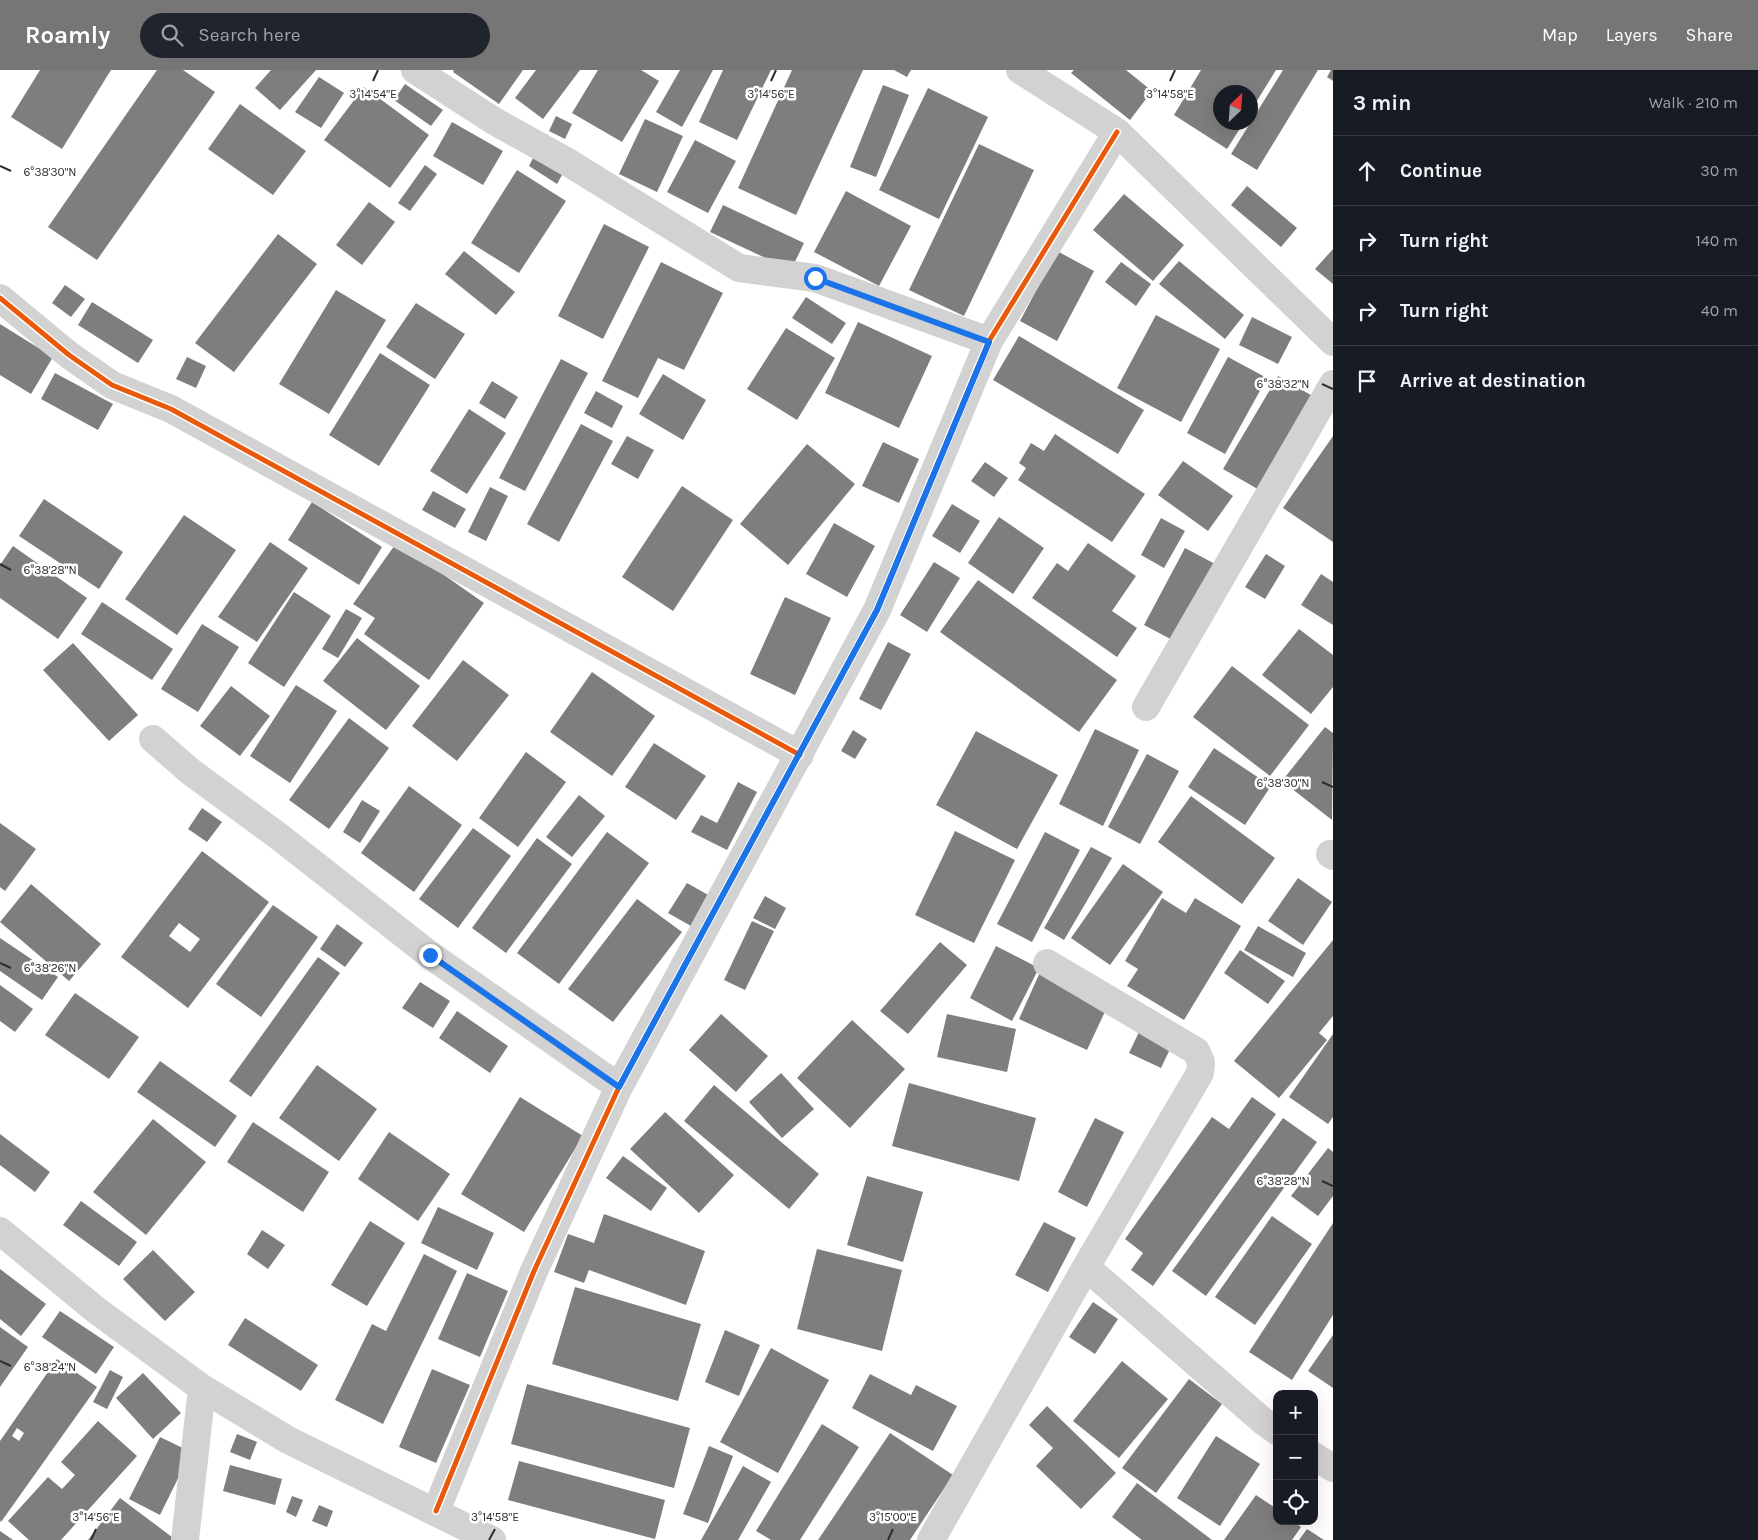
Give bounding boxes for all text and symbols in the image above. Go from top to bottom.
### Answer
search box [140,13,490,58]
text: Roamly [25,21,110,49]
icon: search [158,21,186,49]
text: Search here [198,24,300,46]
text: Map [1542,24,1578,46]
text: Layers [1606,24,1658,46]
text: Share [1686,24,1733,46]
north arrow [1213,85,1258,130]
text: 3°14'54"E [349,87,397,101]
text: 3°14'56"E [747,87,795,101]
text: 3°14'58"E [1146,87,1194,101]
text: 3 min [1353,91,1411,115]
text: Walk · 210 m [1649,93,1738,112]
icon: ahead [1353,157,1381,185]
text: Continue [1400,160,1482,182]
text: 30 m [1700,161,1738,180]
text: 6°38'30"N [23,165,77,179]
icon: right [1353,227,1381,255]
text: Turn right [1400,230,1489,252]
text: 140 m [1696,231,1738,250]
route start [804,267,827,290]
icon: right [1353,297,1381,325]
text: Turn right [1400,300,1489,322]
text: 40 m [1701,301,1738,320]
icon: arrive [1353,367,1381,395]
text: Arrive at destination [1400,370,1586,392]
text: 6°38'32"N [1257,377,1309,391]
text: 6°38'28"N [23,563,77,577]
text: 6°38'30"N [1256,776,1310,790]
route end [419,944,442,967]
text: 6°38'26"N [24,961,76,975]
text: 6°38'28"N [1256,1174,1310,1188]
text: 6°38'24"N [24,1360,76,1374]
map controls [1273,1390,1318,1525]
button: + [1273,1390,1318,1435]
button: − [1273,1435,1318,1480]
button: locate [1273,1480,1318,1525]
text: 3°14'56"E [72,1510,120,1524]
text: 3°14'58"E [471,1510,519,1524]
text: 3°15'00"E [869,1510,917,1524]

